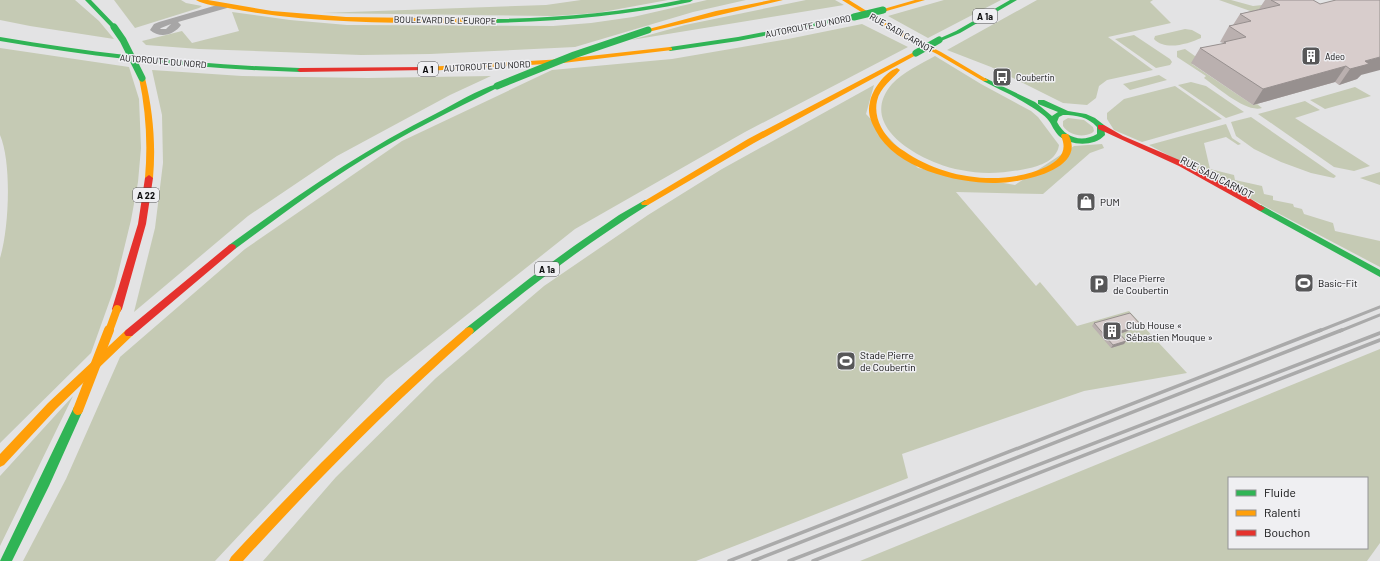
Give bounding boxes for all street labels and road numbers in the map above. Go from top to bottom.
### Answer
road number: A 1a [973,9,997,23]
street label: RUE SADI CARNOT [868,11,936,55]
street label: AUTOROUTE DU NORD [764,12,852,40]
street label: BOULEVARD DE L'EUROPE [394,14,496,26]
street label: AUTOROUTE DU NORD [119,52,207,70]
street label: AUTOROUTE DU NORD [443,58,531,74]
road number: A 1 [418,62,438,76]
street label: RUE SADI CARNOT [1179,153,1256,201]
road number: A 22 [133,188,159,202]
road number: A 1a [535,262,559,276]

